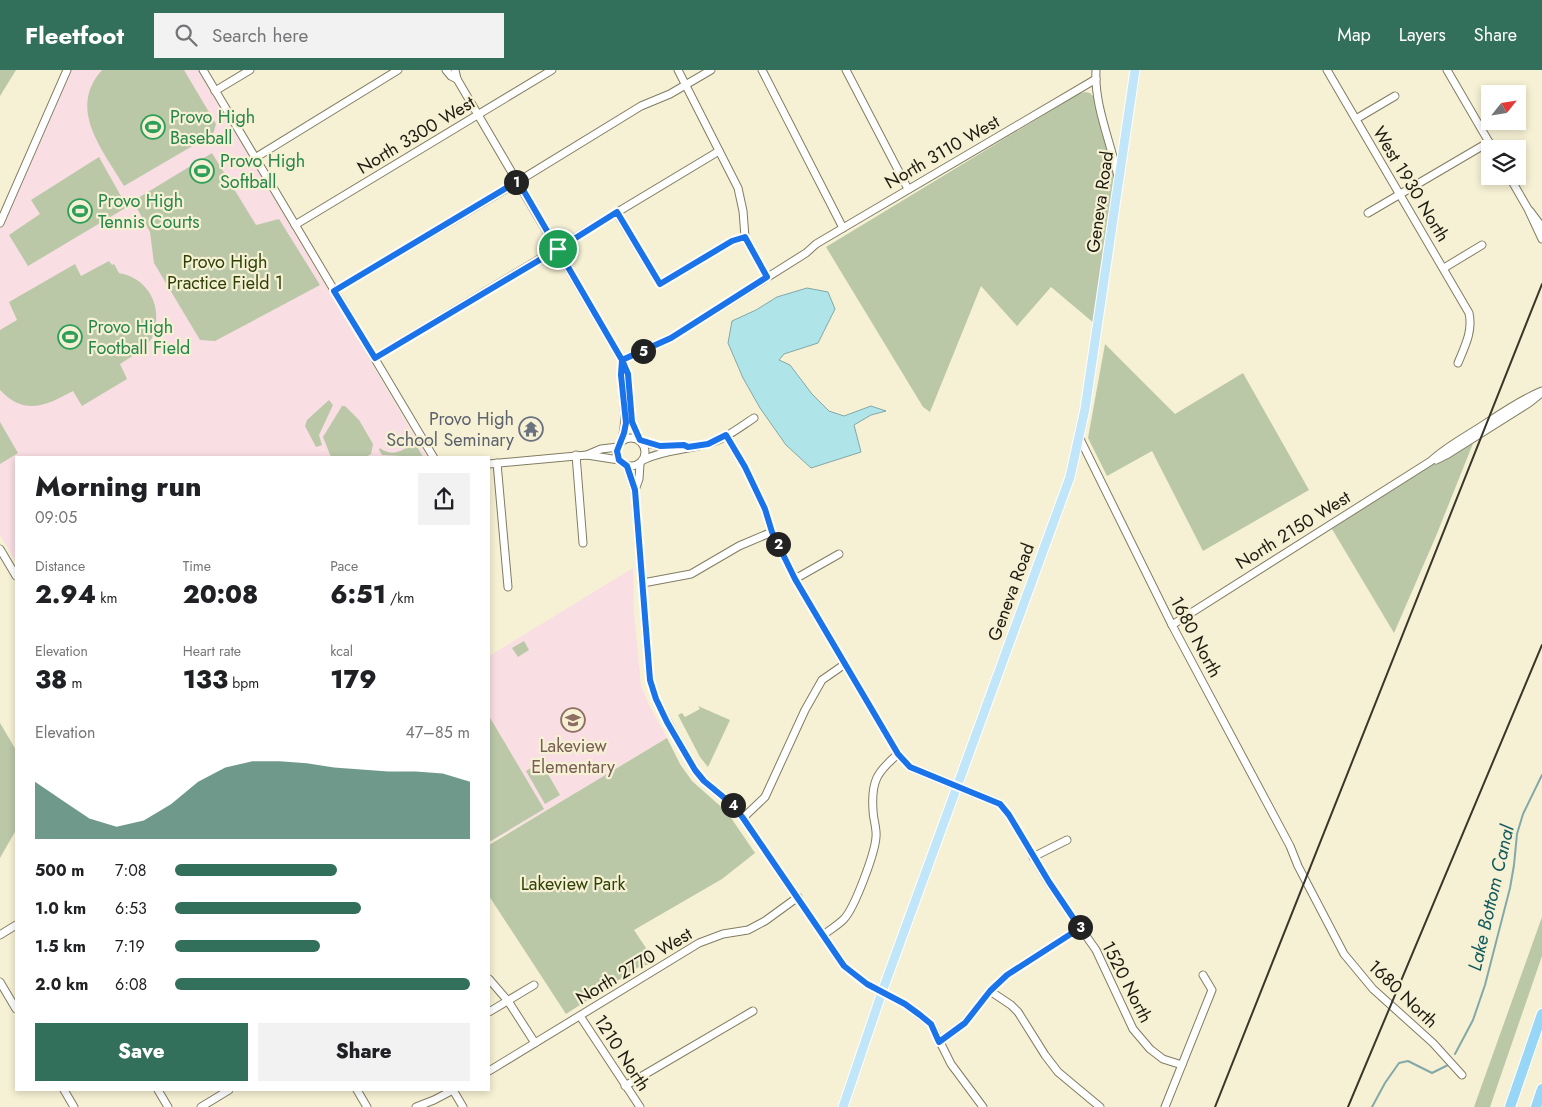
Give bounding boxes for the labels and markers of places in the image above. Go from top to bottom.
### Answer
place label: Provo High Baseball [170,104,255,151]
sports icon: Provo High Baseball [140,114,166,140]
place label: Provo High Softball [220,148,305,195]
sports icon: Provo High Softball [189,158,215,184]
pin: 1 [504,170,528,194]
place label: Provo High Tennis Courts [98,188,199,235]
sports icon: Provo High Tennis Courts [67,198,93,224]
pin [537,228,579,270]
place label: Provo High Football Field [88,314,190,361]
sports icon: Provo High Football Field [57,324,83,350]
pin: 5 [630,338,656,364]
place label: Provo High School Seminary [386,406,514,453]
temple icon: Provo High School Seminary [518,416,544,442]
pin: 2 [766,532,790,556]
school or university icon: Lakeview Elementary [560,707,586,733]
place label: Lakeview Elementary [531,733,615,780]
pin: 4 [720,792,746,818]
pin: 3 [1068,914,1092,940]

